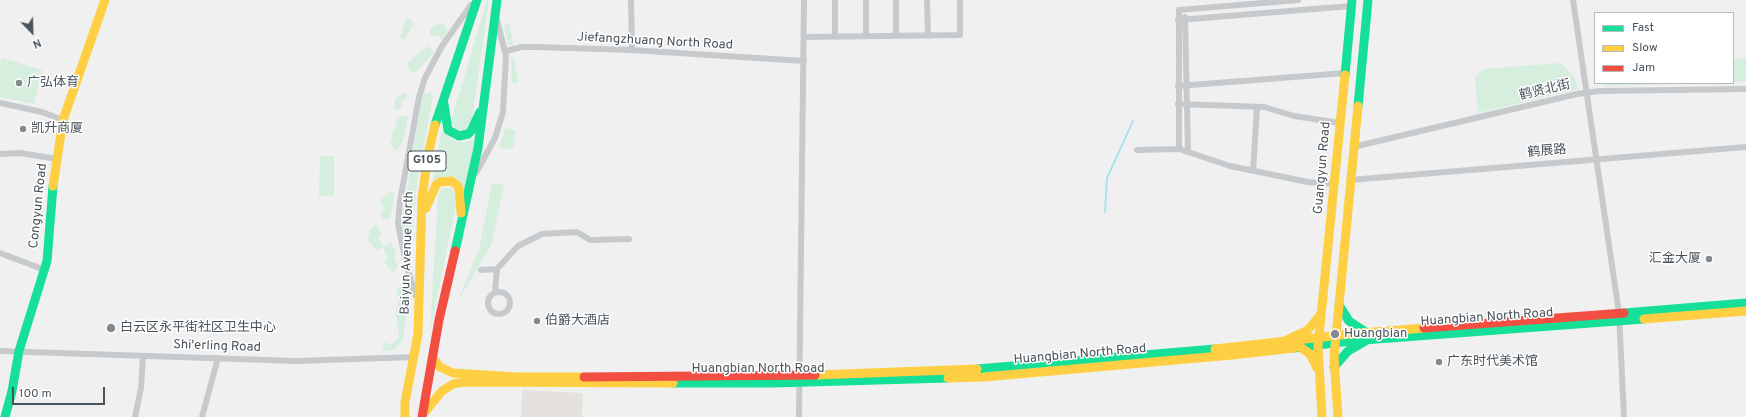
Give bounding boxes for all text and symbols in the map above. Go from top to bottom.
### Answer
north arrow [12,12,52,52]
legend [1594,12,1734,84]
text: Fast [1632,20,1654,36]
street label: Jiefangzhuang North Road [577,30,733,54]
text: N [30,35,43,51]
text: Slow [1632,40,1658,56]
text: Jam [1632,60,1655,76]
place label: 广弘体育 [27,75,79,91]
marker: 广弘体育 [14,78,24,88]
street label: 鹤贤北街 [1518,78,1572,104]
place label: 凯升商厦 [31,121,83,137]
street label: Guangyun Road [1311,121,1335,215]
marker: 凯升商厦 [18,124,28,134]
street label: 鹤展路 [1527,143,1567,161]
road number: G105 [408,151,446,171]
street label: Congyun Road [27,163,51,249]
street label: Baiyun Avenue North [398,191,418,315]
place label: 汇金大厦 [1649,251,1701,267]
marker: 汇金大厦 [1704,254,1714,264]
street label: Huangbian North Road [1420,306,1554,330]
place label: 伯爵大酒店 [545,313,610,329]
marker: 伯爵大酒店 [532,316,542,326]
place label: 白云区永平街社区卫生中心 [120,320,276,336]
marker: 白云区永平街社区卫生中心 [105,322,117,334]
place label: Huangbian [1344,326,1407,342]
marker: Huangbian [1329,328,1341,340]
street label: Shi'erling Road [173,338,261,356]
street label: Huangbian North Road [1013,341,1147,369]
place label: 广东时代美术馆 [1447,354,1538,370]
marker: 广东时代美术馆 [1434,357,1444,367]
street label: Huangbian North Road [691,361,825,377]
scale bar [14,379,107,405]
text: 100 m [19,386,52,402]

